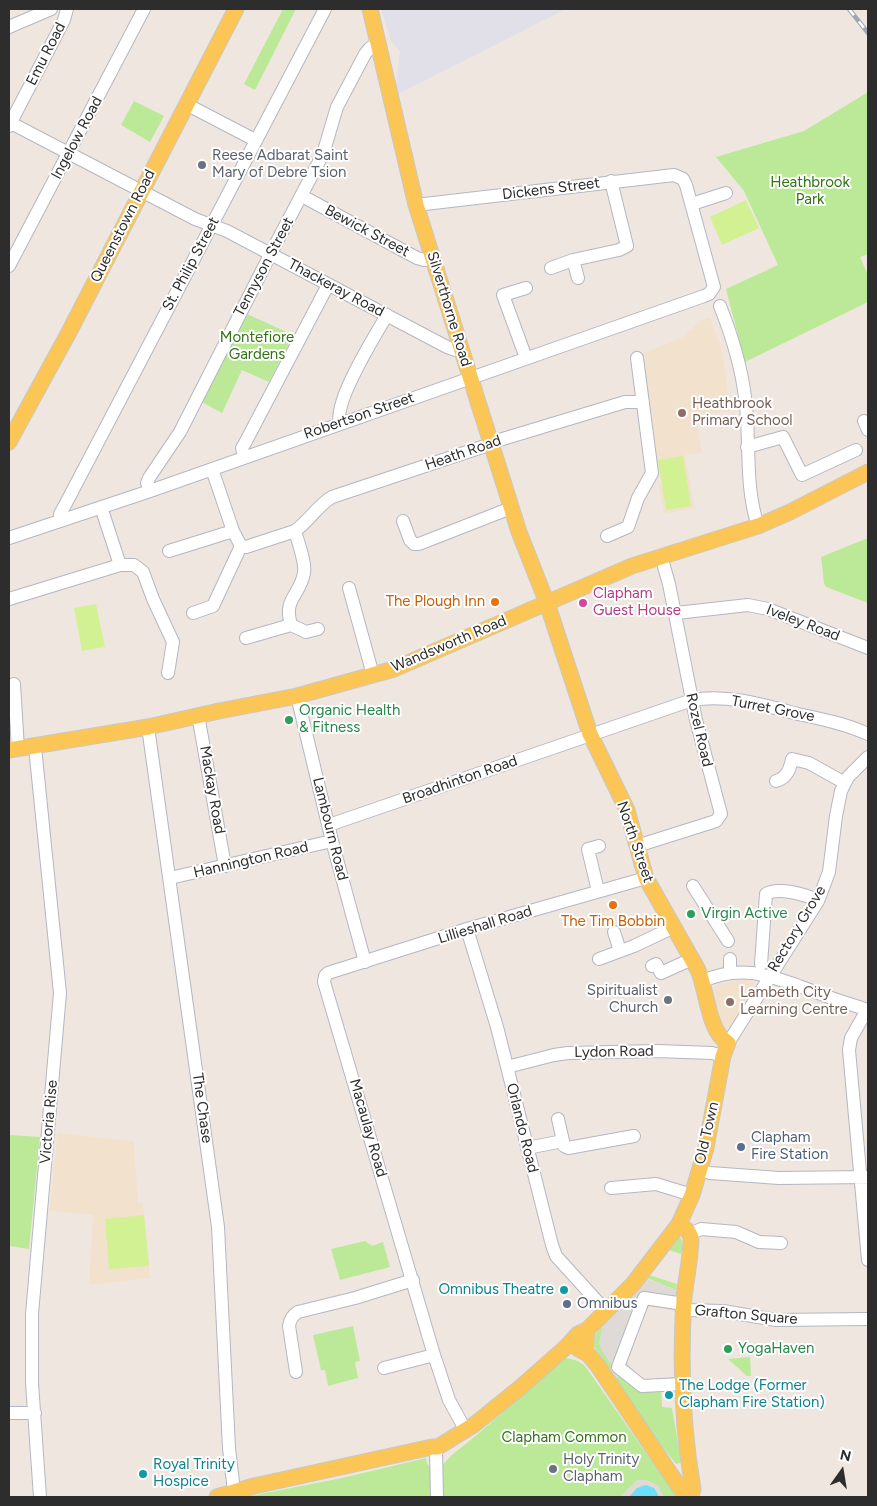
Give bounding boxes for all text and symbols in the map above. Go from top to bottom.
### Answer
street label: Emu Road [22,20,70,88]
street label: Ingelow Road [48,94,106,182]
place label: Reese Adbarat Saint Mary of Debre Tsion [212,147,348,182]
marker: Reese Adbarat Saint Mary of Debre Tsion [196,159,208,171]
street label: Queenstown Road [87,167,159,285]
street label: Dickens Street [501,174,601,204]
park label: Heathbrook Park [770,174,850,209]
street label: Bewick Street [322,201,412,261]
street label: St. Philip Street [159,214,223,314]
street label: Tennyson Street [230,214,298,320]
street label: Silverthorne Road [423,249,475,369]
street label: Thackeray Road [285,255,387,321]
park label: Montefiore Gardens [220,329,294,364]
street label: Robertson Street [301,389,417,443]
place label: Heathbrook Primary School [692,395,793,430]
marker: Heathbrook Primary School [676,407,688,419]
street label: Heath Road [423,432,503,474]
place label: Clapham Guest House [593,585,681,620]
place label: The Plough Inn [386,593,485,611]
marker: The Plough Inn [489,596,501,608]
marker: Clapham Guest House [577,597,589,609]
street label: Iveley Road [764,601,842,645]
street label: Wandsworth Road [389,612,509,676]
street label: Rozel Road [682,691,716,769]
street label: Turret Grove [730,692,816,726]
place label: Organic Health & Fitness [299,702,400,737]
marker: Organic Health & Fitness [283,714,295,726]
street label: Mackay Road [195,745,229,835]
street label: Broadhinton Road [400,752,520,808]
street label: Lambourn Road [308,776,352,882]
street label: North Street [613,799,657,885]
street label: Hannington Road [192,838,310,882]
street label: Rectory Grove [764,883,830,975]
marker: The Tim Bobbin [607,899,619,911]
street label: Lillieshall Road [436,902,534,948]
place label: Virgin Active [701,905,787,923]
marker: Virgin Active [685,908,697,920]
place label: The Tim Bobbin [561,913,665,931]
place label: Spiritualist Church [587,982,658,1017]
place label: Lambeth City Learning Centre [740,984,848,1019]
marker: Spiritualist Church [662,994,674,1006]
marker: Lambeth City Learning Centre [724,996,736,1008]
street label: Lydon Road [574,1042,654,1062]
street label: The Chase [188,1072,216,1144]
street label: Macaulay Road [345,1077,391,1179]
street label: Victoria Rise [36,1079,62,1165]
street label: Orlando Road [502,1081,542,1175]
street label: Old Town [691,1100,723,1166]
place label: Clapham Fire Station [751,1129,828,1164]
marker: Clapham Fire Station [735,1141,747,1153]
place label: Omnibus Theatre [438,1281,554,1299]
marker: Omnibus Theatre [558,1284,570,1296]
place label: Omnibus [577,1295,637,1313]
marker: Omnibus [561,1298,573,1310]
street label: Grafton Square [694,1302,798,1328]
place label: YogaHaven [738,1340,814,1358]
marker: YogaHaven [722,1343,734,1355]
place label: The Lodge (Former Clapham Fire Station) [679,1377,825,1412]
marker: The Lodge (Former Clapham Fire Station) [663,1389,675,1401]
park label: Clapham Common [501,1429,627,1447]
north arrow [817,1446,867,1496]
text: N [838,1446,853,1465]
place label: Holy Trinity Clapham [563,1451,639,1486]
place label: Royal Trinity Hospice [153,1456,235,1491]
marker: Holy Trinity Clapham [547,1463,559,1475]
marker: Royal Trinity Hospice [137,1468,149,1480]

